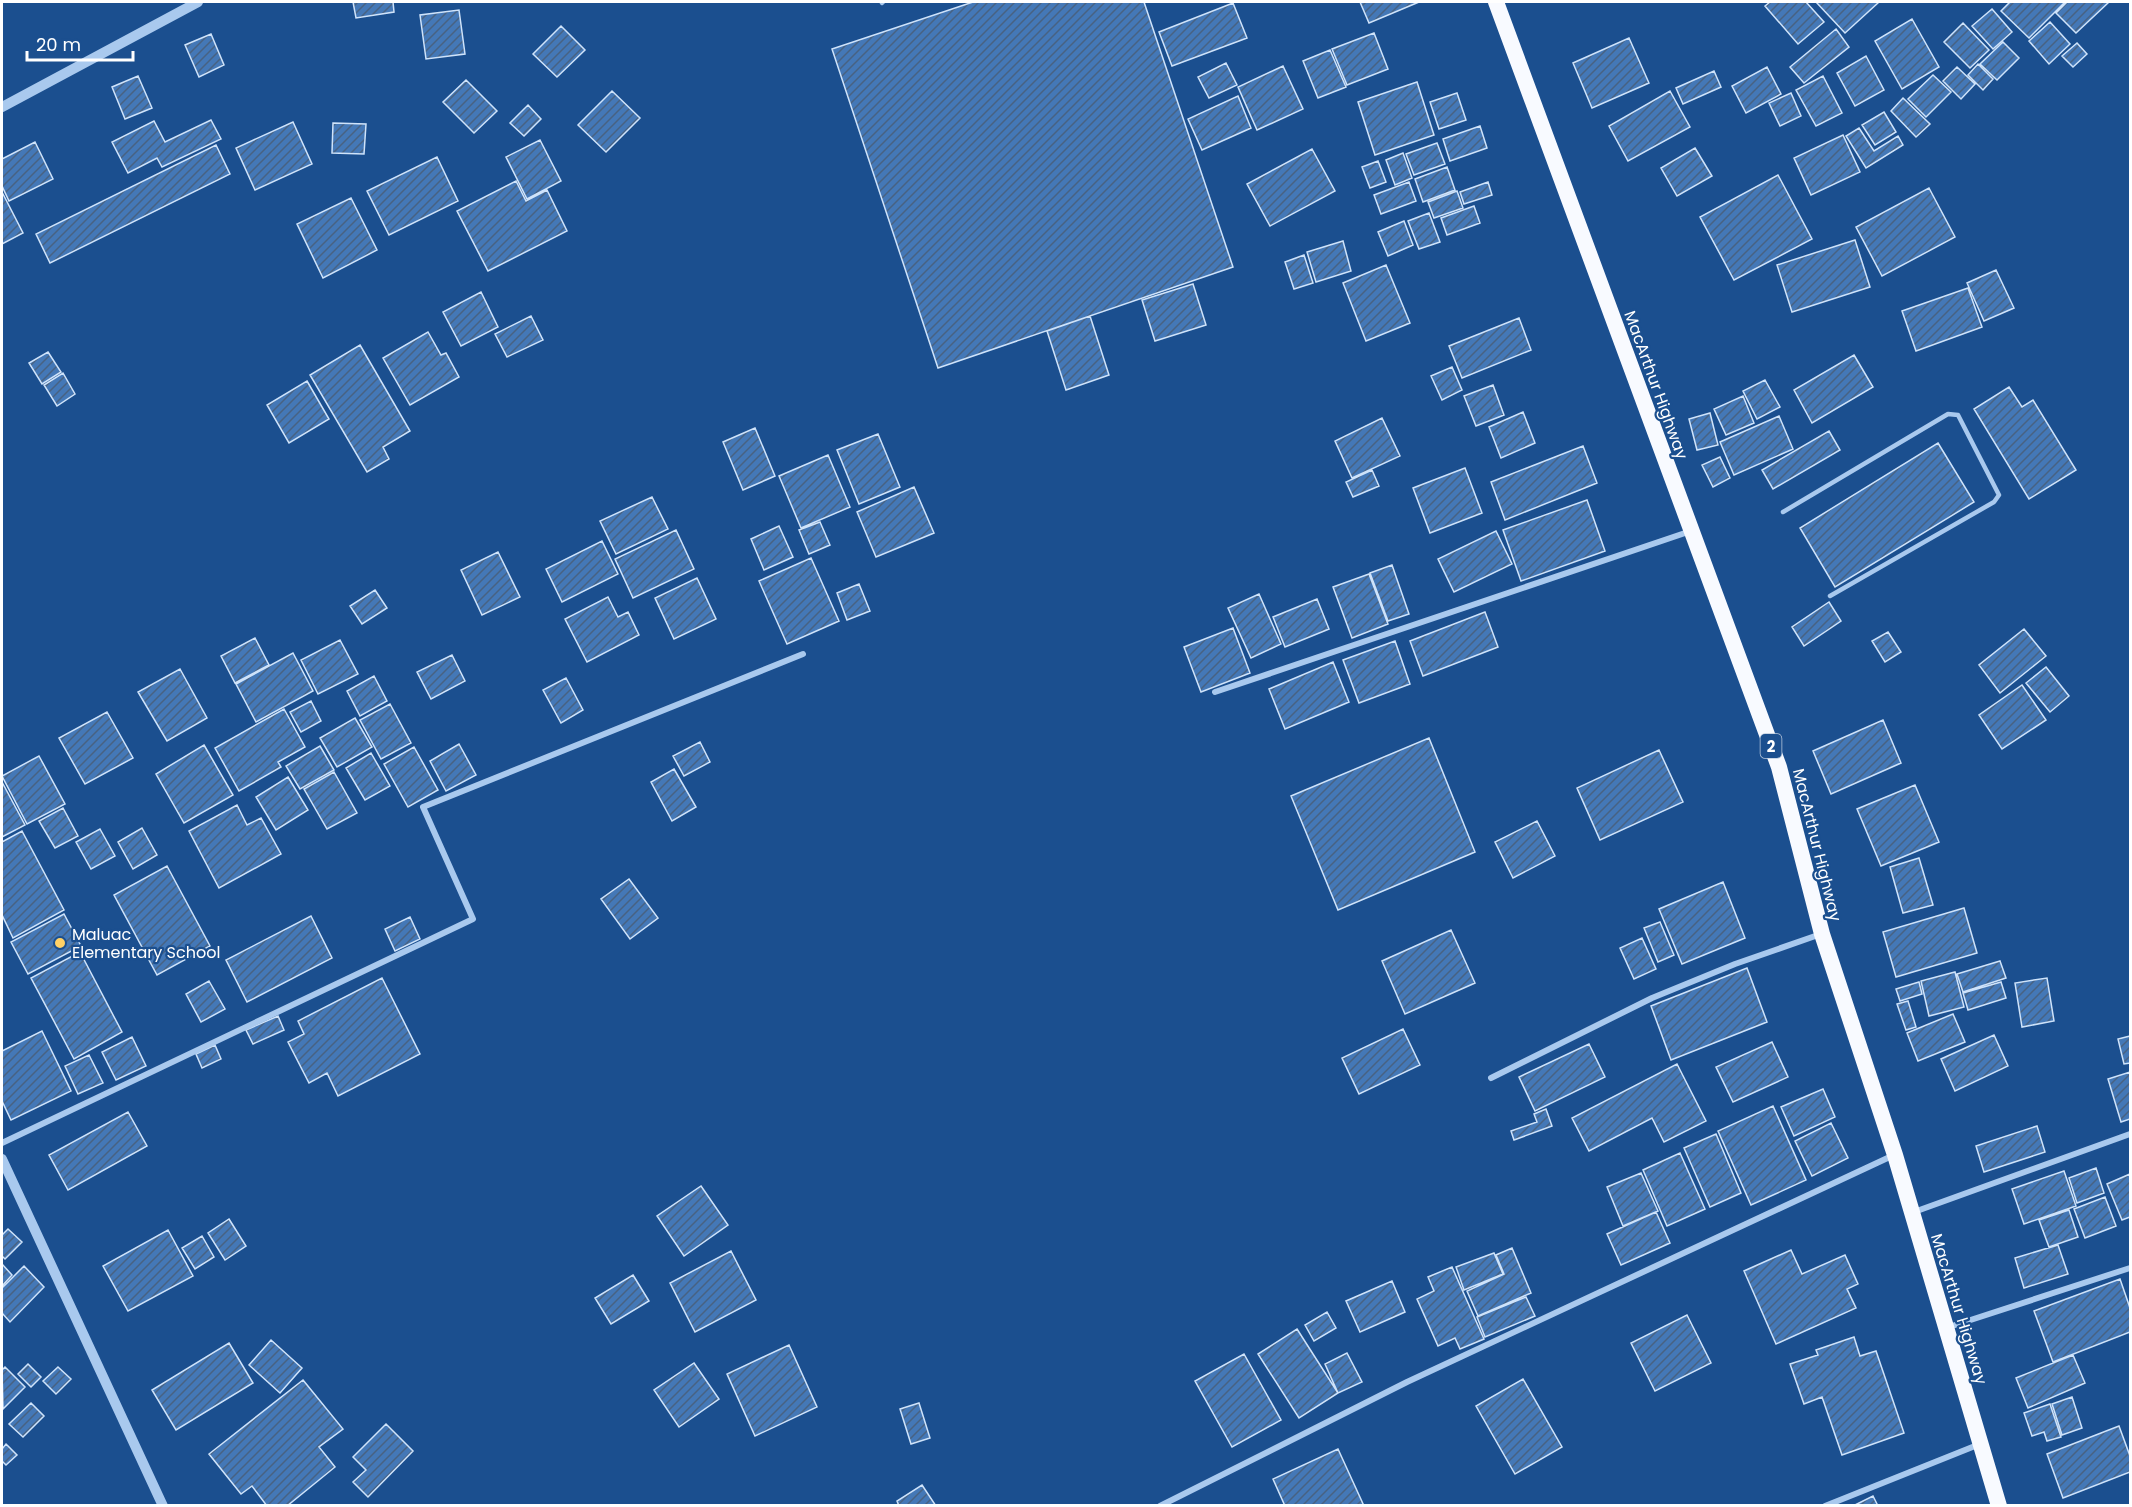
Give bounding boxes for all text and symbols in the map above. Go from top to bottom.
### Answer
scale bar [27,24,134,62]
text: 20 m [36,32,81,57]
street label: MacArthur Highway [1618,307,1694,463]
road number: 2 [1760,734,1782,758]
street label: MacArthur Highway [1787,766,1847,924]
place label: Maluac Elementary School [72,923,220,964]
marker: Maluac Elementary School [53,936,67,950]
street label: MacArthur Highway [1925,1231,1993,1387]

